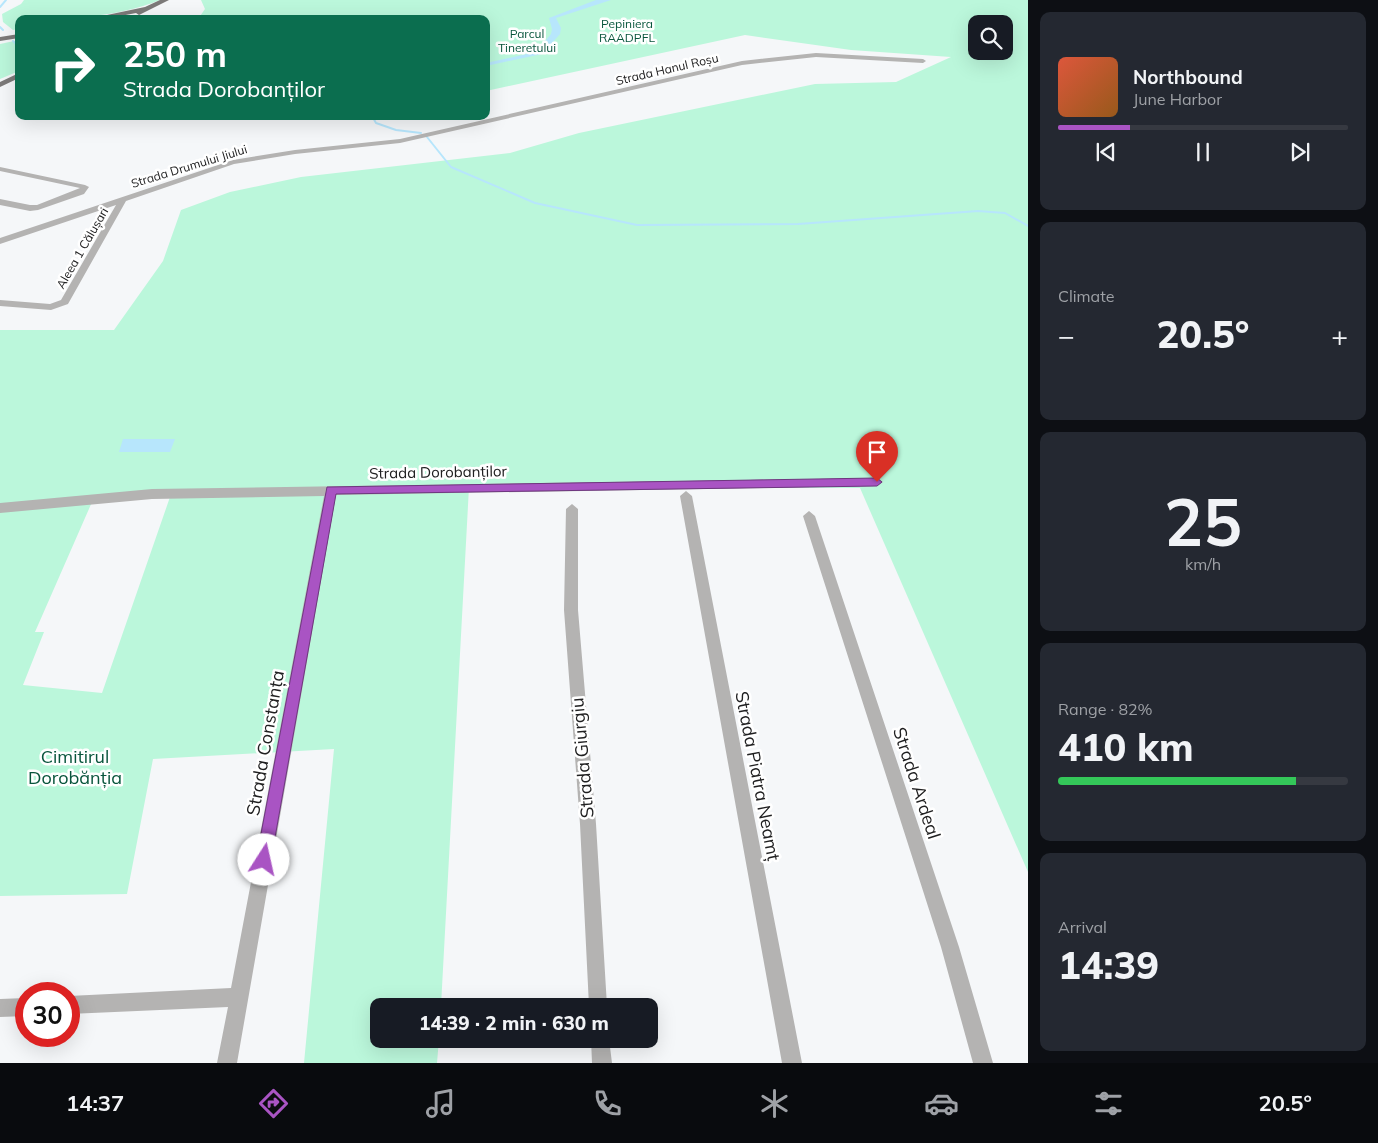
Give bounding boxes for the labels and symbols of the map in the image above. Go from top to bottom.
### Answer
park label: Pepiniera RAADPFL [599,16,655,45]
park label: Parcul Tineretului [498,26,556,55]
street label: Strada Hanul Roșu [614,50,720,89]
street label: Strada Drumului Jiului [129,141,249,191]
street label: Aleea 1 Călușari [53,205,112,292]
pin [856,431,898,482]
street label: Strada Dorobanților [369,461,508,483]
street label: Strada Constanța [241,669,289,817]
street label: Strada Piatra Neamț [730,689,786,863]
street label: Strada Giurgiu [565,697,599,819]
street label: Strada Ardeal [888,724,946,842]
park label: Cimitirul Dorobănția [28,745,122,789]
position arrow [237,833,289,885]
speed limit sign: 30 [15,982,80,1047]

